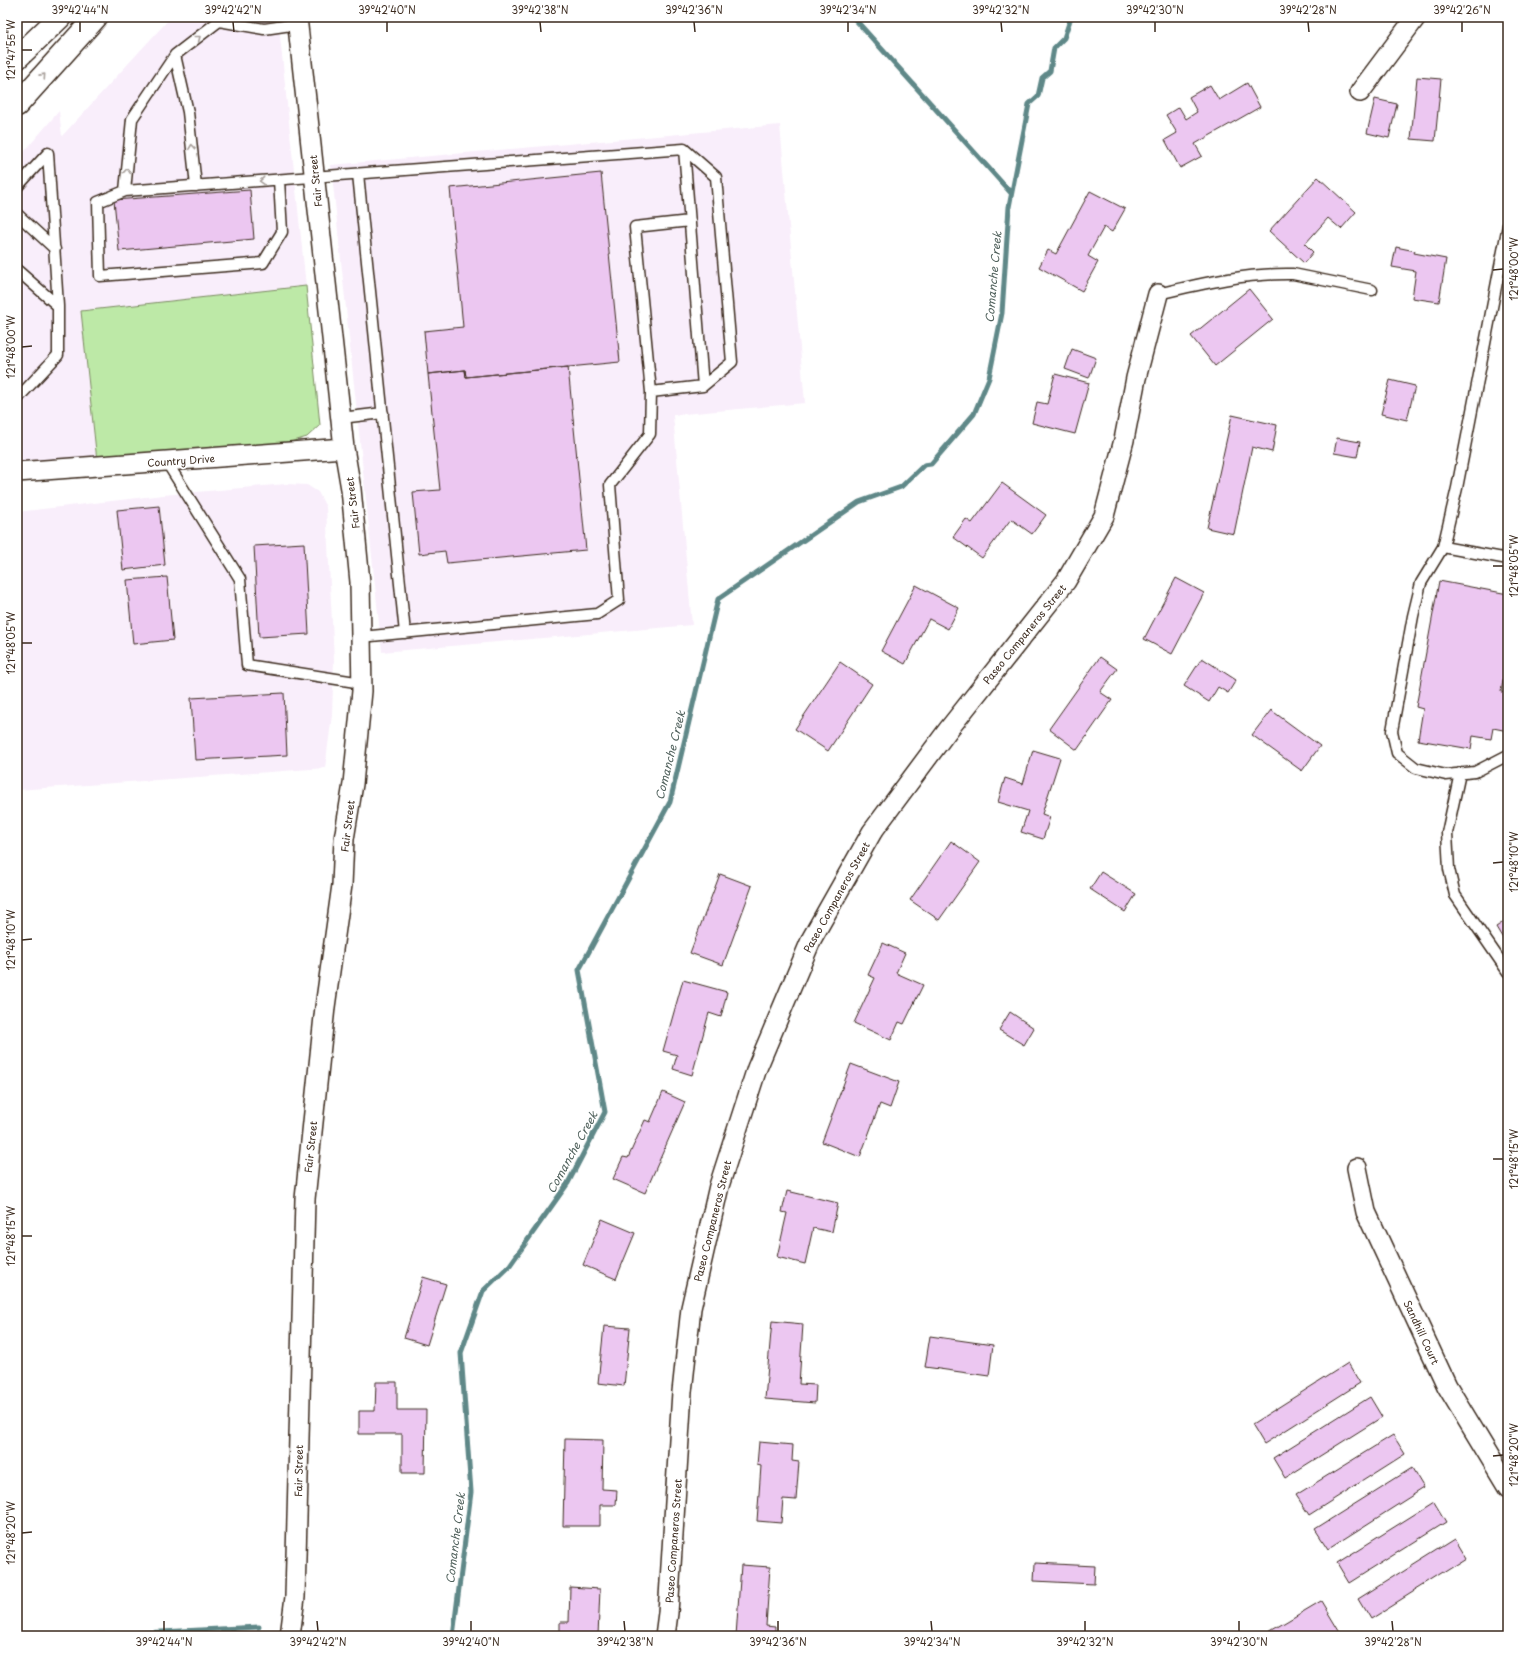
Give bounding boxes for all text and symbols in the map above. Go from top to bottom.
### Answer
text: 39°42'44"N [52,2,109,17]
text: 39°42'42"N [205,2,262,17]
text: 39°42'40"N [358,2,416,17]
text: 39°42'38"N [512,2,569,17]
text: 39°42'36"N [665,2,723,17]
text: 39°42'34"N [819,2,877,17]
text: 39°42'32"N [972,2,1030,17]
text: 39°42'30"N [1126,2,1184,17]
text: 39°42'28"N [1279,2,1337,17]
text: 39°42'26"N [1433,2,1491,17]
text: 121°47'55"W [3,19,18,80]
one-way arrow [193,35,200,42]
one-way arrow [38,73,46,81]
one-way arrow [188,144,197,150]
street label: Fair Street [305,154,325,208]
one-way arrow [122,168,131,174]
one-way arrow [259,177,265,186]
water label: Comanche Creek [981,229,1006,323]
text: 121°48'00"W [1506,236,1521,301]
text: 121°48'00"W [3,314,18,379]
street label: Country Drive [147,450,216,471]
street label: Fair Street [341,476,363,530]
text: 121°48'05"W [1506,534,1521,597]
street label: Paseo Companeros Street [979,581,1069,687]
text: 121°48'05"W [3,611,18,674]
water label: Comanche Creek [651,707,690,801]
street label: Fair Street [336,799,358,853]
text: 121°48'10"W [1506,831,1521,893]
street label: Paseo Companeros Street [799,839,873,955]
text: 121°48'10"W [3,909,18,971]
water label: Comanche Creek [542,1107,602,1196]
street label: Fair Street [300,1120,320,1174]
text: 121°48'15"W [1506,1128,1521,1189]
street label: Paseo Companeros Street [690,1159,734,1283]
text: 121°48'15"W [3,1205,18,1266]
street label: Sandhill Court [1401,1297,1443,1367]
text: 121°48'20"W [1506,1423,1521,1487]
street label: Fair Street [290,1445,306,1497]
street label: Paseo Companeros Street [661,1478,685,1604]
water label: Comanche Creek [441,1490,469,1584]
text: 121°48'20"W [3,1501,18,1565]
text: 39°42'44"N [136,1634,193,1649]
text: 39°42'42"N [290,1634,347,1649]
text: 39°42'40"N [442,1634,500,1649]
text: 39°42'38"N [597,1634,654,1649]
text: 39°42'36"N [749,1634,807,1649]
text: 39°42'34"N [903,1634,961,1649]
text: 39°42'32"N [1056,1634,1114,1649]
text: 39°42'30"N [1210,1634,1268,1649]
text: 39°42'28"N [1364,1634,1422,1649]

